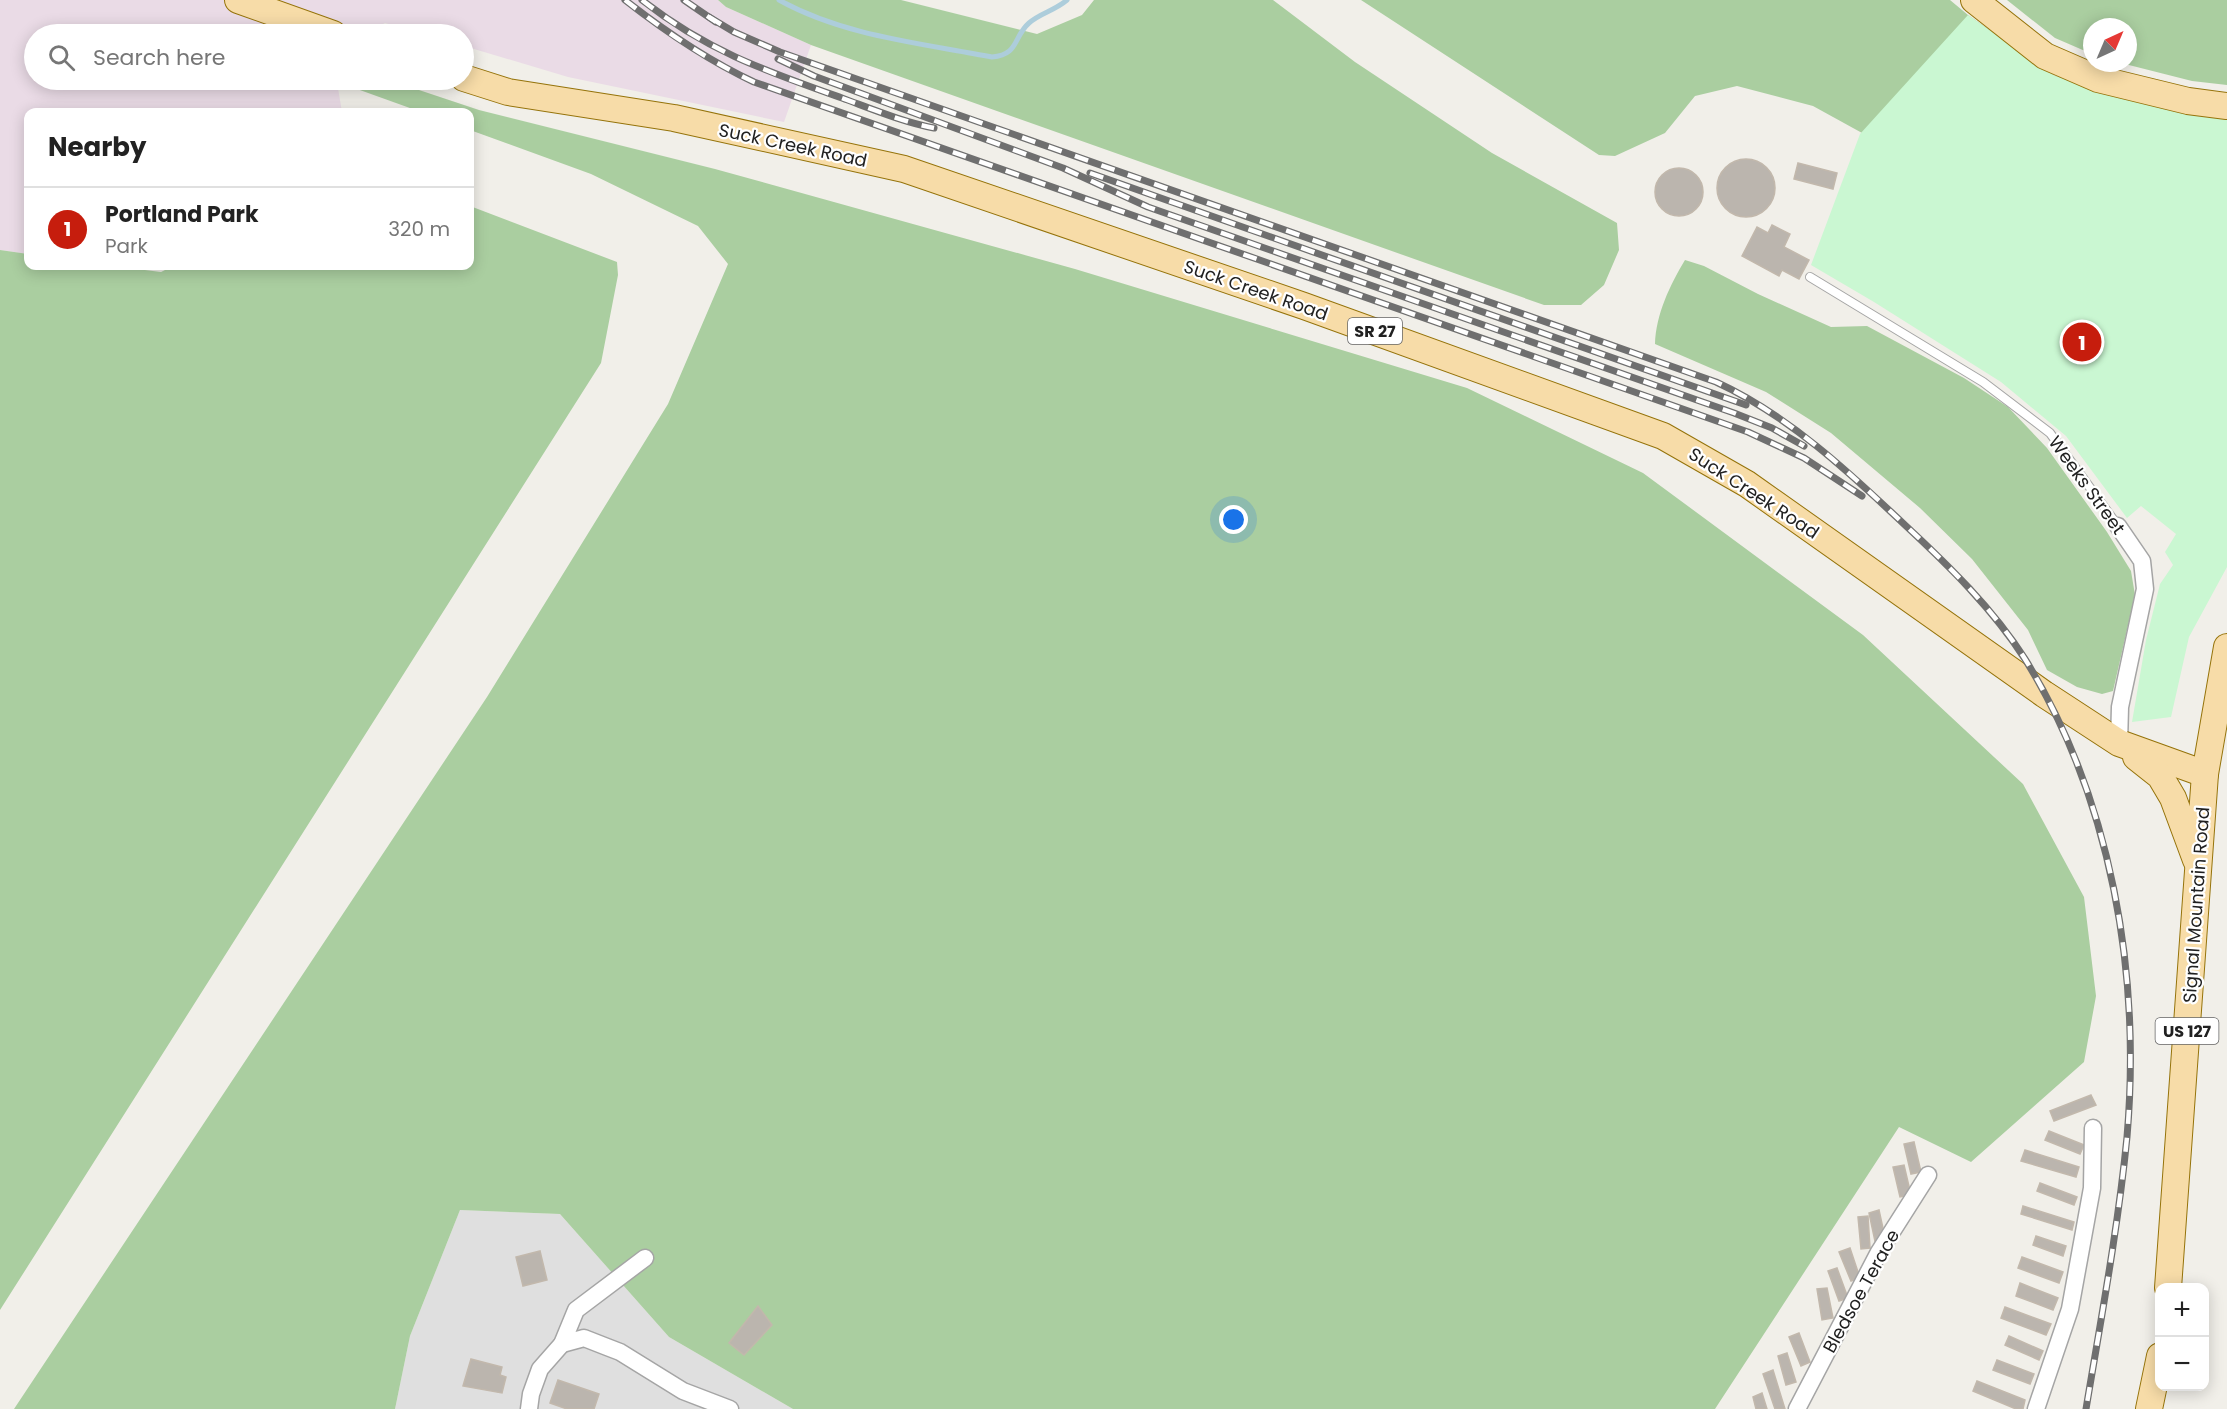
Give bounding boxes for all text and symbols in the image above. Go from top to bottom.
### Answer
north arrow [2083,18,2137,72]
search box [24,24,474,90]
icon: search [45,41,78,74]
text: Search here [93,42,226,73]
street label: Suck Creek Road [717,117,869,173]
text: Nearby [48,129,146,165]
text: Portland Park [105,199,259,230]
text: 1 [64,215,71,243]
text: 320 m [388,215,450,243]
text: Park [105,232,148,260]
street label: Suck Creek Road [1181,254,1331,326]
road number: SR 27 [1348,318,1402,344]
pin: 1 [2062,320,2102,364]
street label: Weeks Street [2043,431,2131,539]
street label: Suck Creek Road [1684,441,1824,545]
your location [1219,505,1248,534]
street label: Signal Mountain Road [2177,806,2215,1004]
road number: US 127 [2156,1018,2218,1044]
street label: Bledsoe Terace [1817,1225,1905,1357]
map controls [2155,1283,2209,1391]
button: + [2155,1283,2209,1337]
button: − [2155,1337,2209,1391]

